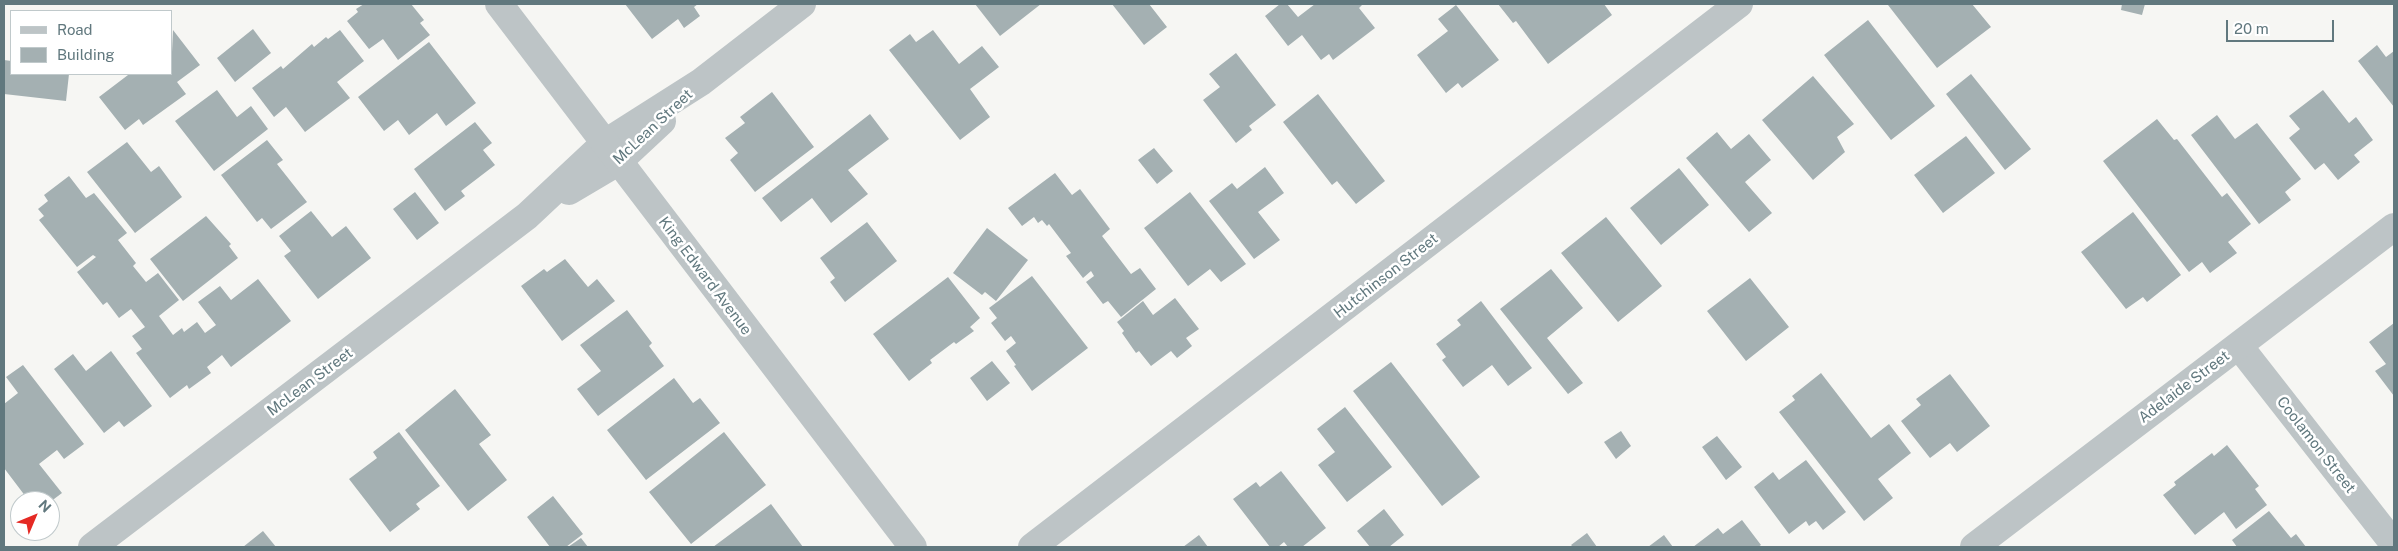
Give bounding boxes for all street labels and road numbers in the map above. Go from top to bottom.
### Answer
street label: McLean Street [609,85,697,169]
street label: King Edward Avenue [655,213,755,339]
street label: Hutchinson Street [1330,230,1442,322]
street label: McLean Street [264,344,356,420]
street label: Adelaide Street [2135,347,2233,427]
street label: Coolamon Street [2273,393,2359,497]

